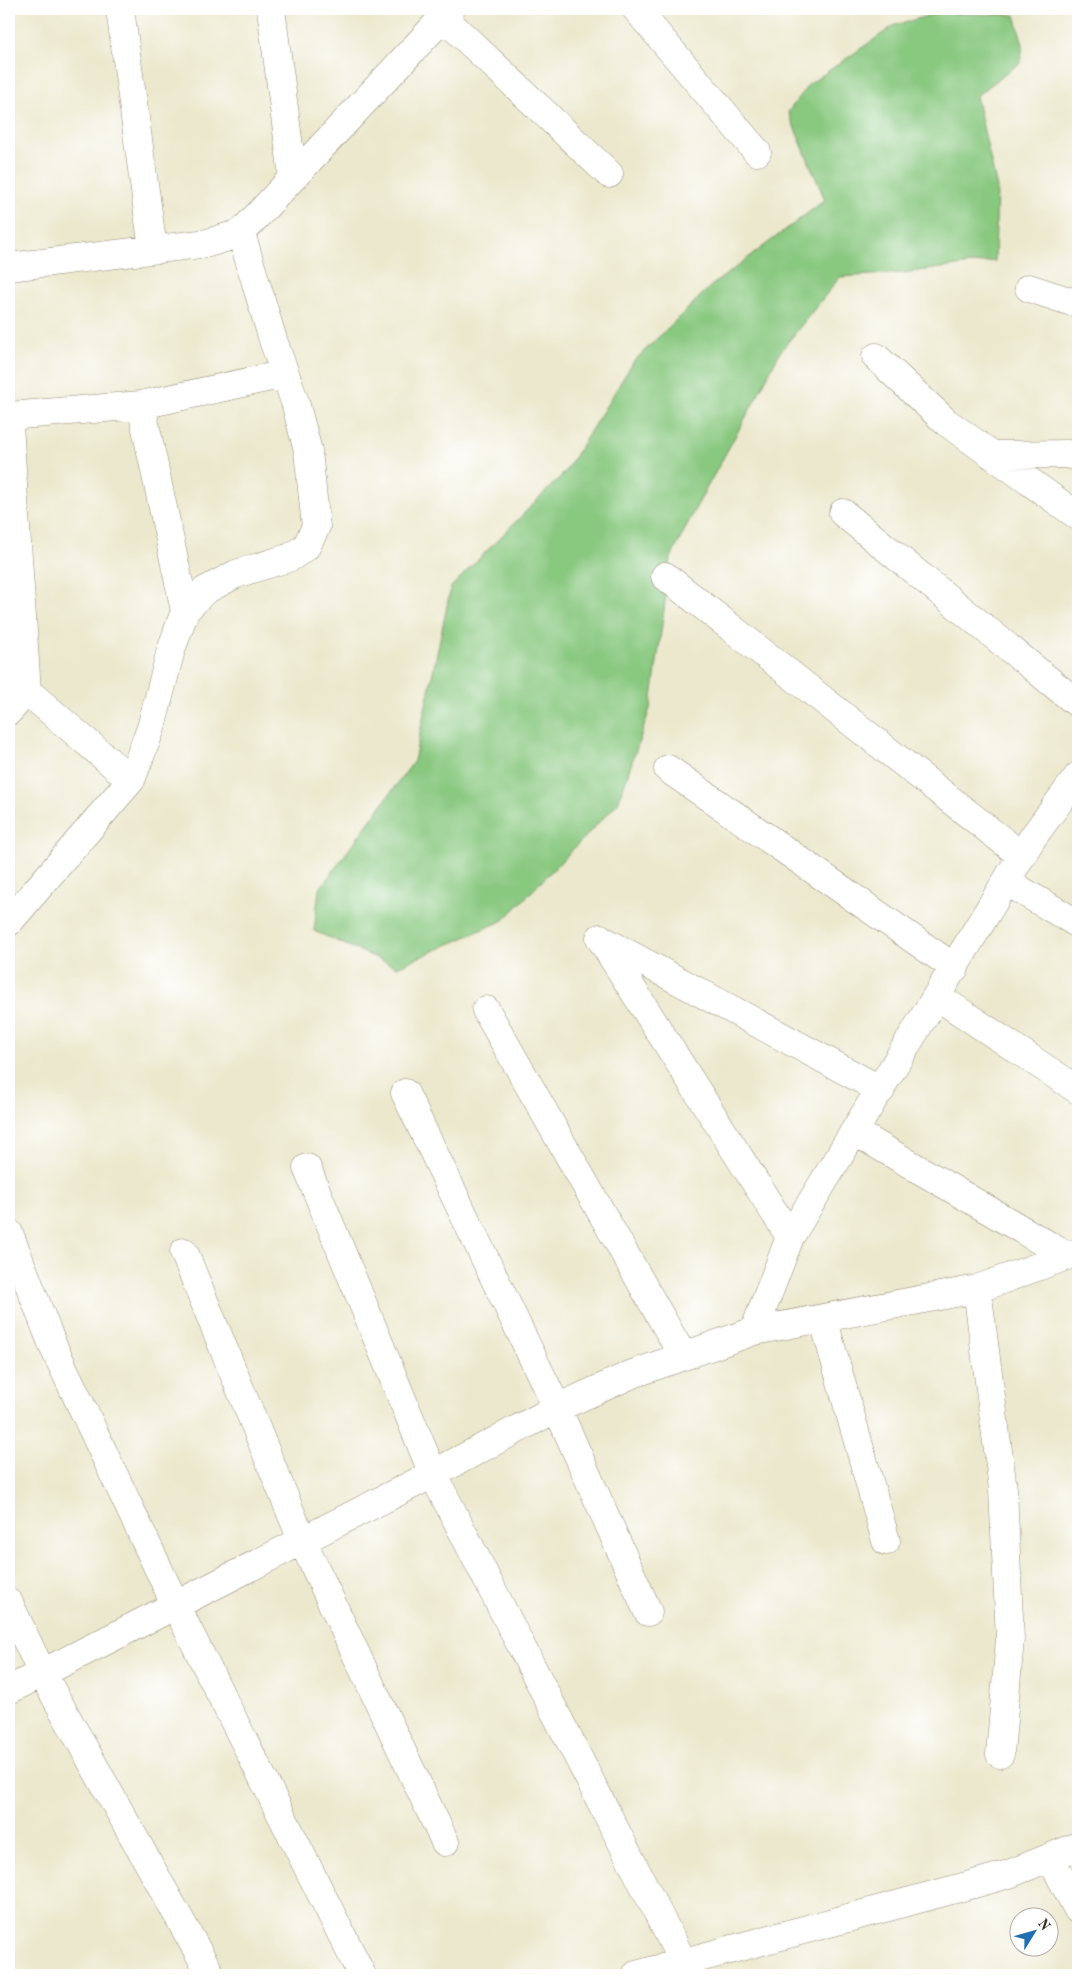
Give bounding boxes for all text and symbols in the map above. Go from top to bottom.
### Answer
north arrow [1010,1906,1060,1956]
text: N [1035,1916,1053,1934]

